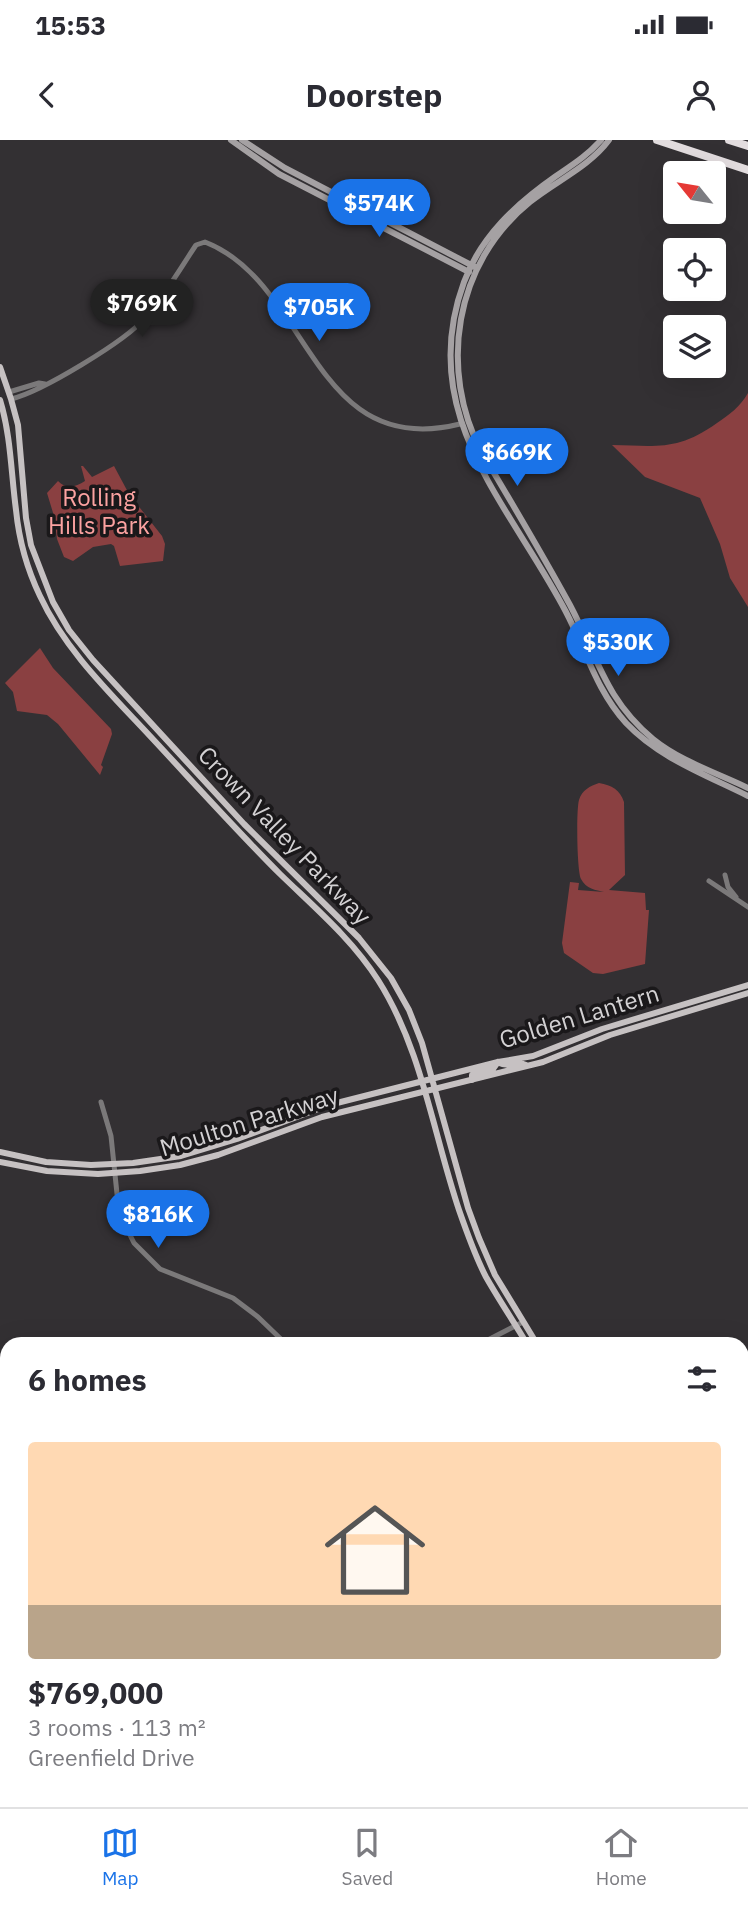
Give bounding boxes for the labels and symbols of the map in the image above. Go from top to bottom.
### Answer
north arrow [663,161,726,224]
pin: $574K [330,180,428,239]
pin: $769K [93,280,191,339]
pin: $705K [270,284,368,343]
pin: $669K [468,428,566,488]
park label: Rolling Hills Park [48,481,150,541]
pin: $530K [569,618,667,678]
street label: Crown Valley Parkway [191,739,379,931]
street label: Golden Lantern [495,977,663,1055]
street label: Moulton Parkway [156,1079,342,1163]
pin: $816K [109,1190,207,1250]

